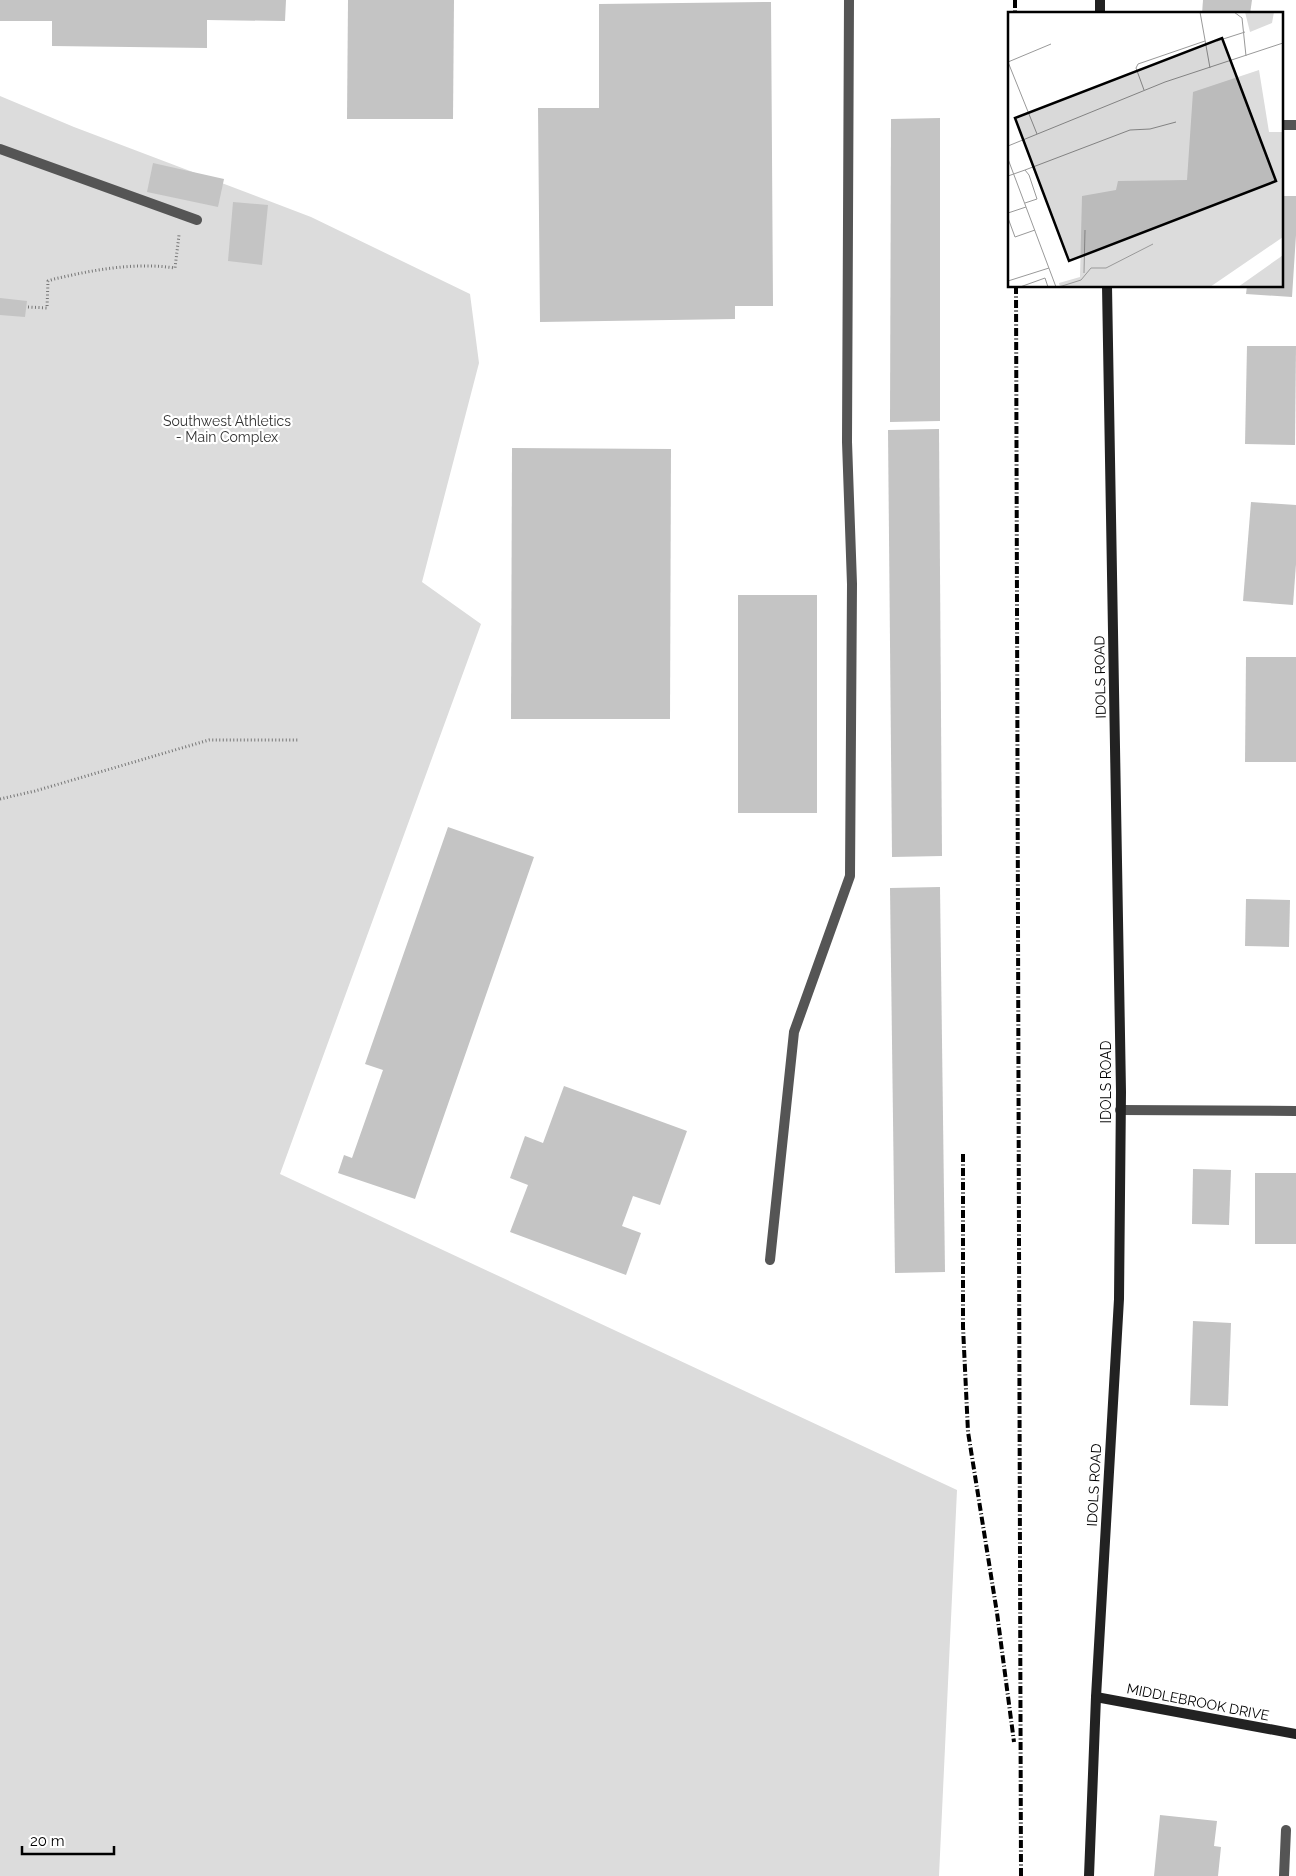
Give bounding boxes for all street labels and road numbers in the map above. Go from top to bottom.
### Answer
street label: IDOLS ROAD [1091,635,1109,719]
street label: IDOLS ROAD [1098,1041,1114,1124]
street label: IDOLS ROAD [1084,1443,1104,1527]
street label: MIDDLEBROOK DRIVE [1125,1680,1271,1724]

